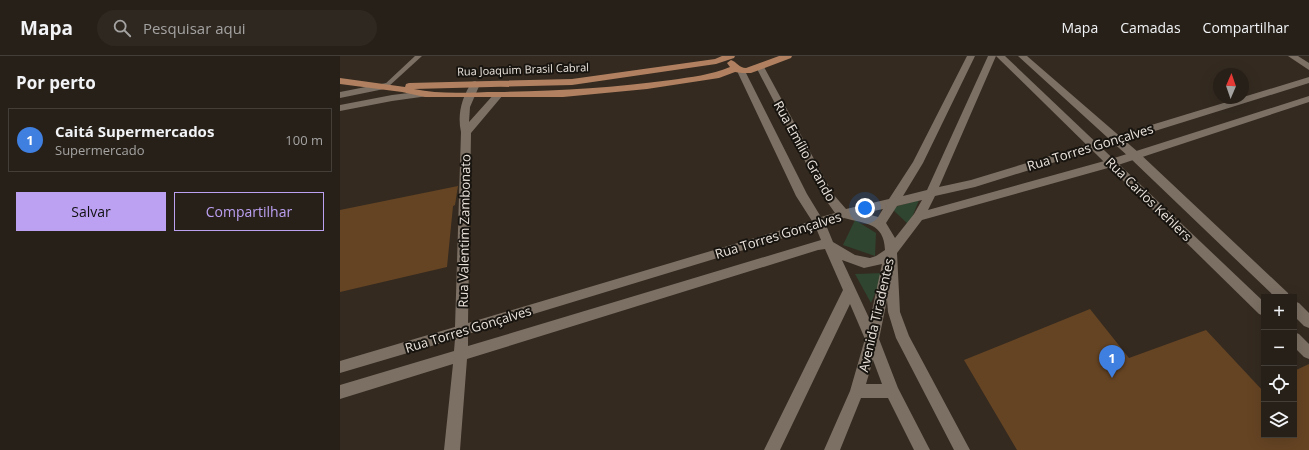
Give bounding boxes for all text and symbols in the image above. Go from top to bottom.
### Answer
search box [97,10,377,46]
text: Mapa [20,15,73,41]
icon: search [111,17,133,39]
text: Pesquisar aqui [143,18,246,38]
text: Mapa [1062,18,1098,37]
text: Camadas [1120,18,1181,37]
text: Compartilhar [1203,18,1289,37]
street label: Rua Joaquim Brasil Cabral [457,59,589,79]
north arrow [1213,68,1249,104]
text: Por perto [16,71,96,94]
street label: Rua Emílio Grando [770,97,840,205]
street label: Rua Torres Gonçalves [1025,119,1155,175]
text: Caitá Supermercados [55,121,214,141]
text: 1 [26,131,34,149]
text: 100 m [285,131,323,149]
text: Supermercado [55,141,145,159]
street label: Rua Carlos Kehlers [1102,153,1196,245]
street label: Rua Valentim Zambonato [454,154,474,308]
button: Salvar [16,192,166,231]
button: Compartilhar [174,192,324,231]
your location [855,198,875,218]
street label: Rua Torres Gonçalves [713,207,843,263]
street label: Avenida Tiradentes [854,256,898,374]
map controls [1261,294,1297,438]
button: + [1261,294,1297,330]
street label: Rua Torres Gonçalves [403,301,533,357]
button: − [1261,330,1297,366]
pin: 1 [1099,345,1125,378]
button: locate [1261,366,1297,402]
button: layers [1261,402,1297,438]

